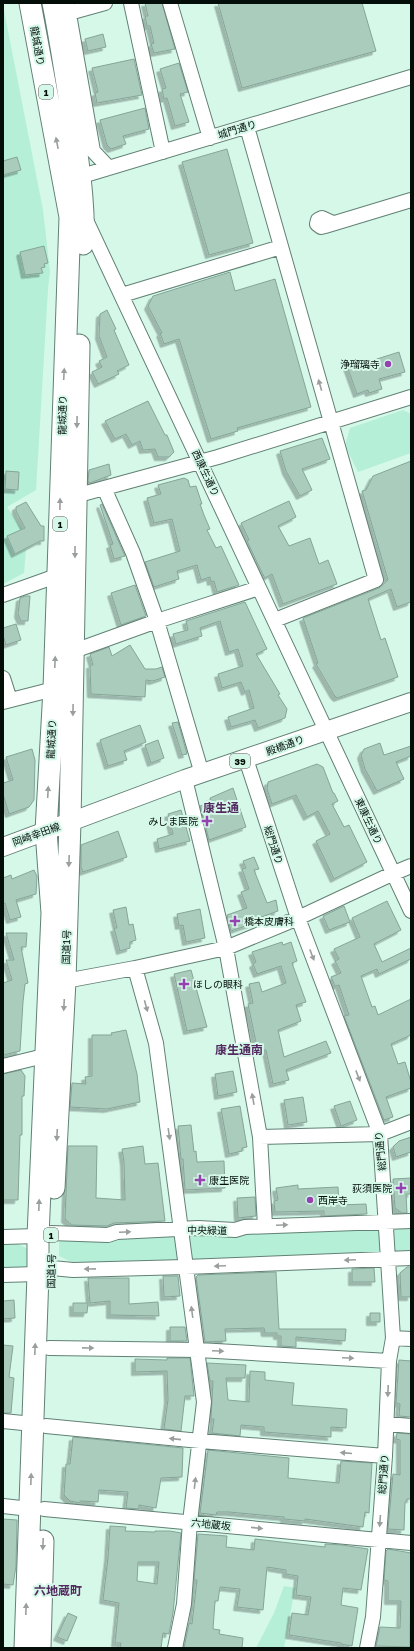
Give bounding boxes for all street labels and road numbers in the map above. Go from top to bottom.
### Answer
street label: 龍城通り [29,25,47,67]
road number: 1 [39,85,53,99]
street label: 城門通り [216,117,258,141]
street label: 龍城通り [56,395,68,435]
street label: 西康生通り [190,448,222,498]
road number: 1 [53,517,67,531]
street label: 龍城通り [44,719,58,759]
street label: 殿橋通り [264,733,306,757]
road number: 39 [230,754,250,768]
street label: 東康生通り [353,796,385,846]
street label: 岡崎幸田線 [10,820,62,848]
street label: 総門通り [262,824,286,866]
street label: 国道1号 [59,929,73,965]
street label: 総門通り [372,1130,388,1172]
street label: 中央緑道 [187,1224,227,1236]
road number: 1 [44,1228,58,1242]
street label: 国道1号 [45,1253,57,1289]
street label: 総門通り [376,1454,390,1494]
street label: 六地蔵坂 [190,1516,232,1532]

